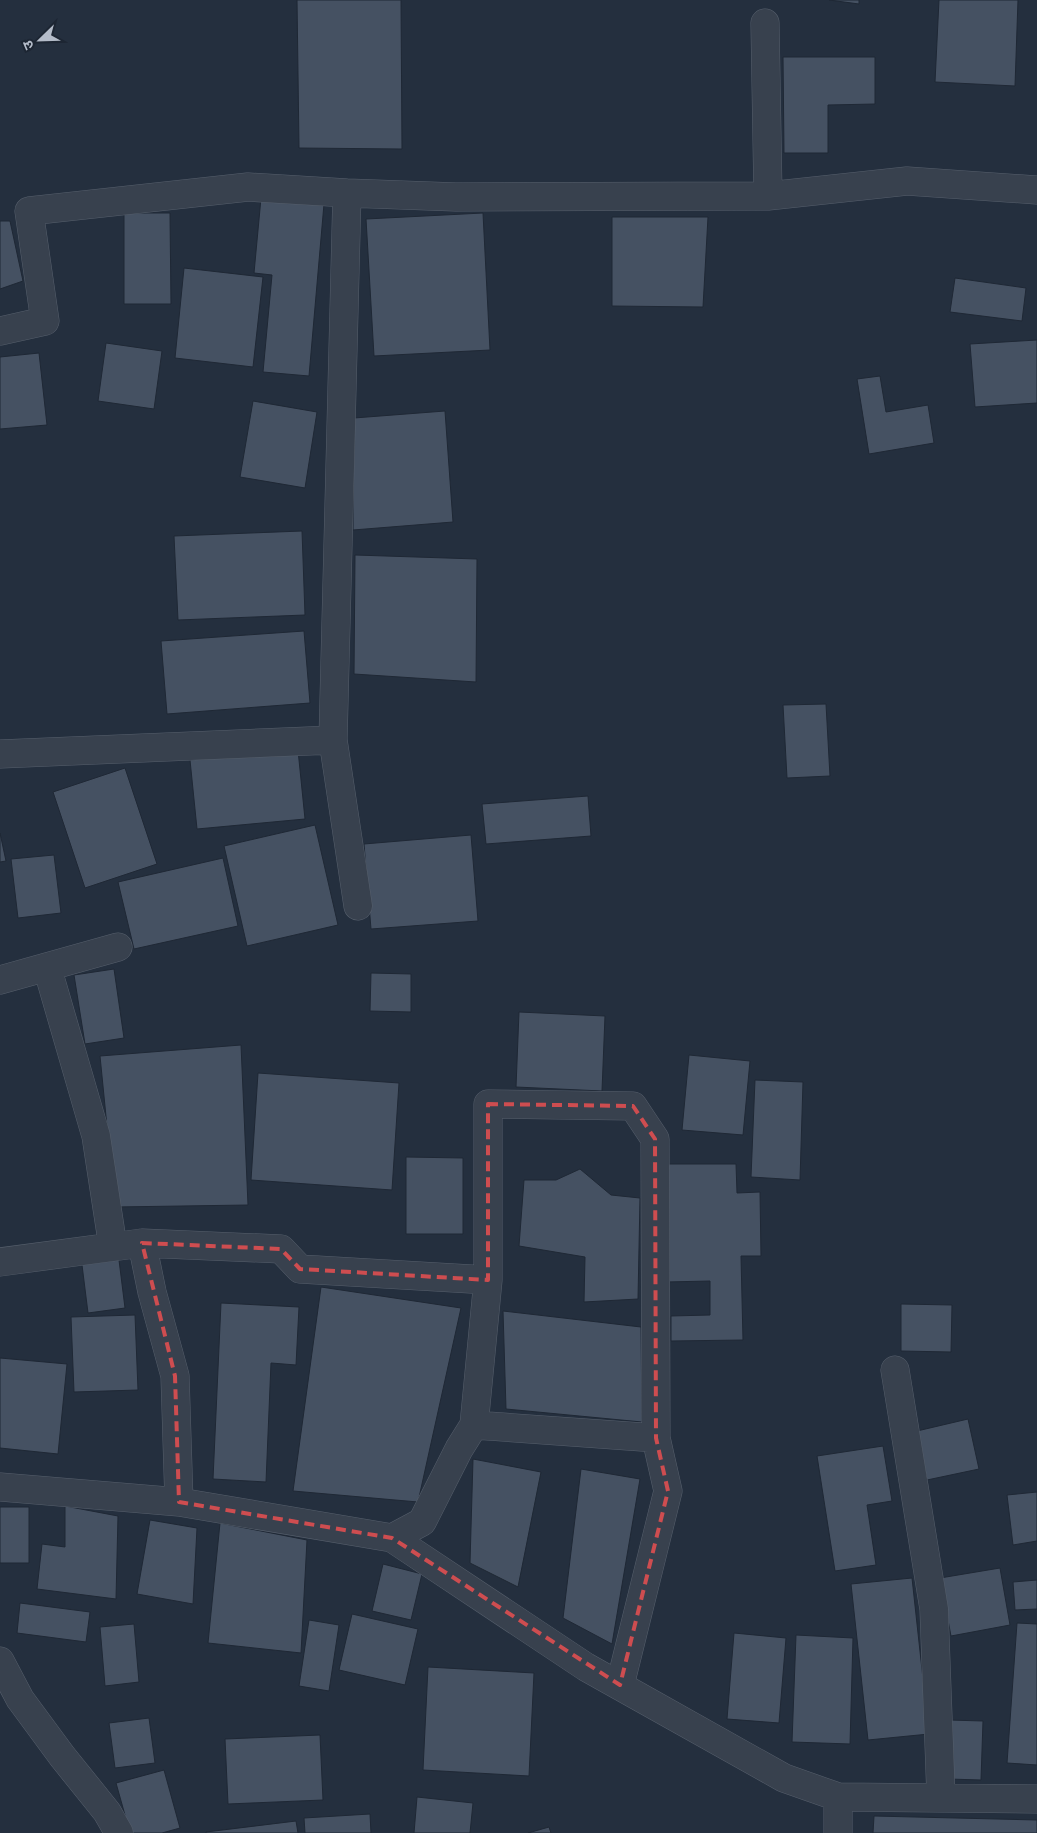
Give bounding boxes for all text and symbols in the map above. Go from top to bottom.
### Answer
north arrow [15,15,65,65]
text: उ [19,37,37,52]

